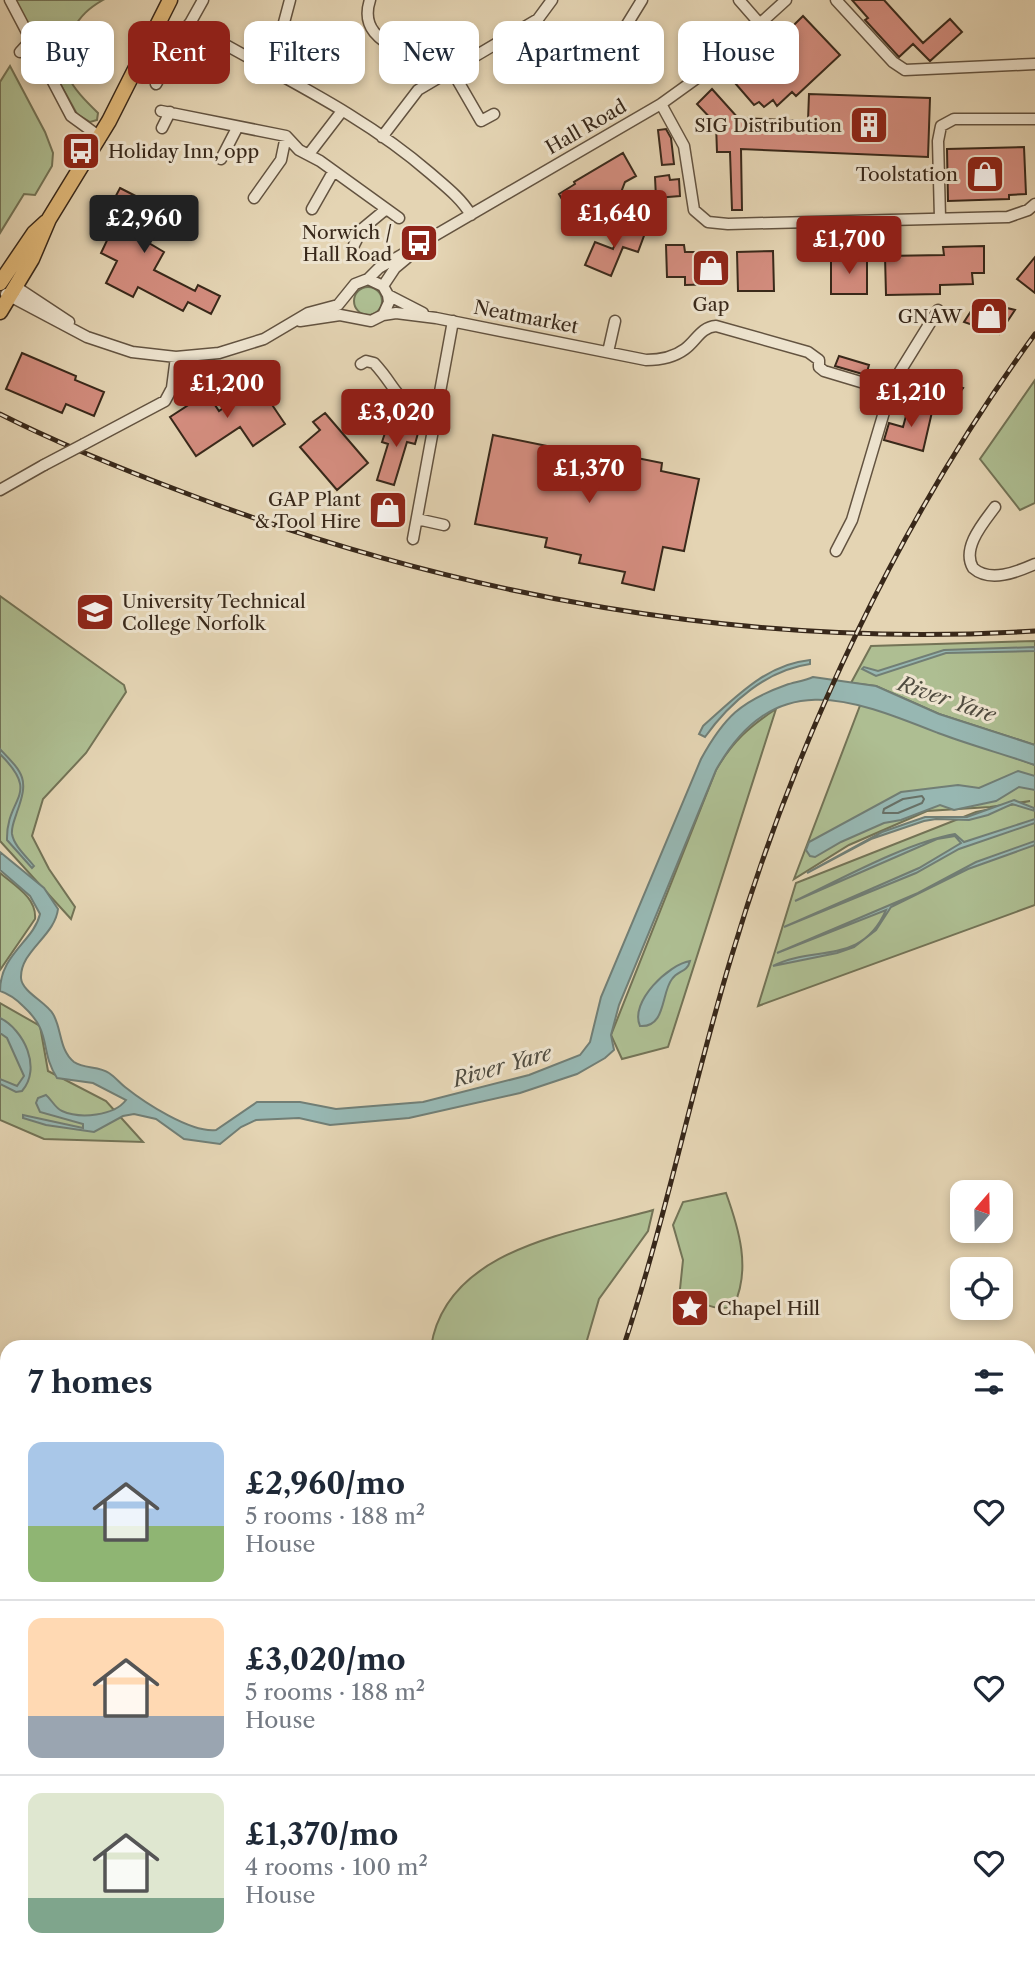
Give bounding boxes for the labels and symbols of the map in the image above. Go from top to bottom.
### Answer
street label: Hall Road [541,94,631,159]
building icon: SIG Distribution [848,104,890,146]
place label: SIG Distribution [694,114,842,137]
bus stop icon: Holiday Inn, opp [60,130,102,172]
place label: Holiday Inn, opp [108,140,259,163]
shop icon: Toolstation [964,153,1006,195]
place label: Toolstation [856,163,958,186]
pin: £1,640 [557,190,671,250]
pin: £2,960 [87,196,201,255]
pin: £1,700 [792,216,906,276]
place label: Norwich / Hall Road [302,221,392,266]
bus stop icon: Norwich / Hall Road [398,222,440,264]
shop icon: Gap [690,247,732,289]
place label: Gap [692,293,730,316]
shop icon: GNAW [968,295,1010,337]
street label: Neatmarket [472,296,580,338]
place label: GNAW [898,305,963,328]
pin: £1,200 [170,360,284,420]
pin: £1,210 [854,370,968,429]
pin: £3,020 [339,390,453,449]
pin: £1,370 [532,446,646,505]
place label: GAP Plant & Tool Hire [254,488,361,533]
shop icon: GAP Plant & Tool Hire [367,489,409,531]
place label: University Technical College Norfolk [122,590,306,635]
school or university icon: University Technical College Norfolk [74,591,116,633]
water label: River Yare [893,670,1000,728]
water label: River Yare [448,1040,555,1093]
north arrow [950,1180,1013,1242]
place icon: Chapel Hill [669,1287,711,1329]
place label: Chapel Hill [717,1297,820,1320]

